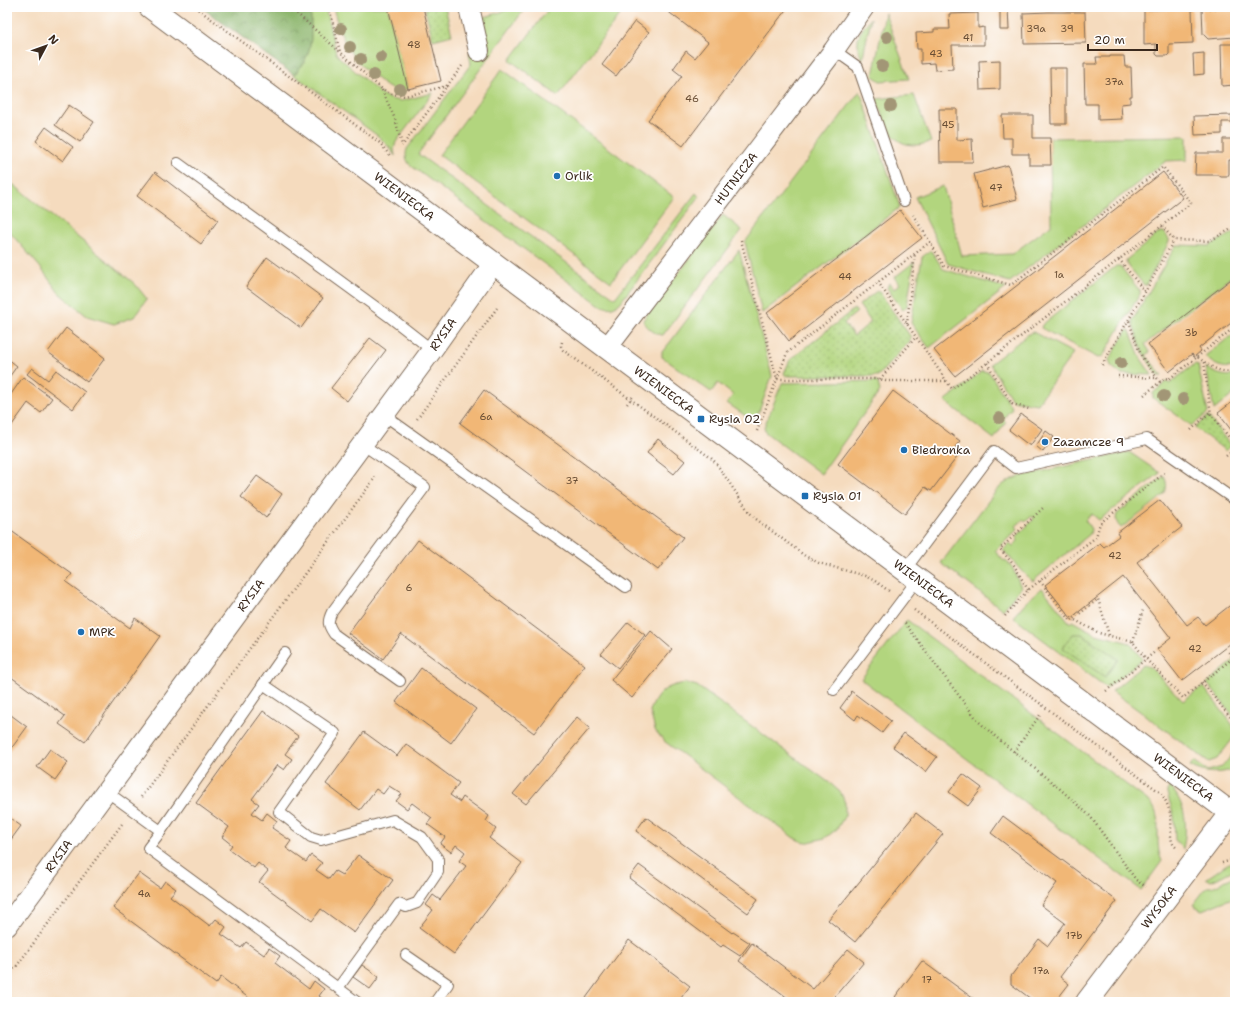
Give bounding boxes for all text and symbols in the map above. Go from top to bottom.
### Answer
house number: 39a [1026,22,1047,35]
house number: 39 [1060,22,1074,35]
north arrow [26,26,66,66]
scale bar [1088,26,1157,52]
house number: 41 [963,31,973,44]
text: N [45,32,62,48]
text: 20 m [1094,32,1125,48]
house number: 48 [407,38,421,51]
house number: 43 [929,47,943,60]
house number: 37a [1105,75,1124,88]
house number: 46 [685,92,699,105]
house number: 45 [942,118,954,131]
street label: HUTNICZA [711,149,761,208]
place label: Orlik [565,168,593,184]
street label: WIENIECKA [371,169,438,224]
marker: Orlik [552,171,562,181]
house number: 47 [989,181,1003,194]
house number: 1a [1054,268,1065,281]
house number: 44 [838,270,852,283]
street label: RYSIA [426,315,460,354]
house number: 3b [1185,326,1197,339]
street label: WIENIECKA [630,362,698,418]
house number: 6a [479,410,493,423]
place label: Rysia 02 [709,411,760,427]
marker: Rysia 02 [696,414,706,424]
place label: Zazamcze 9 [1053,434,1124,450]
marker: Zazamcze 9 [1040,437,1050,447]
place label: Biedronka [912,442,971,458]
marker: Biedronka [899,445,909,455]
house number: 37 [565,474,579,487]
place label: Rysia 01 [813,488,861,504]
marker: Rysia 01 [800,491,810,501]
house number: 42 [1108,549,1122,562]
street label: WIENIECKA [890,556,957,612]
street label: RYSIA [234,576,269,615]
house number: 6 [406,581,413,594]
place label: MPK [89,624,115,640]
marker: MPK [76,627,86,637]
house number: 42 [1188,642,1202,655]
street label: WIENIECKA [1150,750,1217,805]
street label: RYSIA [41,836,76,876]
street label: WYSOKA [1138,882,1181,932]
house number: 4a [137,887,151,900]
house number: 17b [1066,929,1082,942]
house number: 17a [1033,964,1050,977]
house number: 17 [922,973,932,986]

